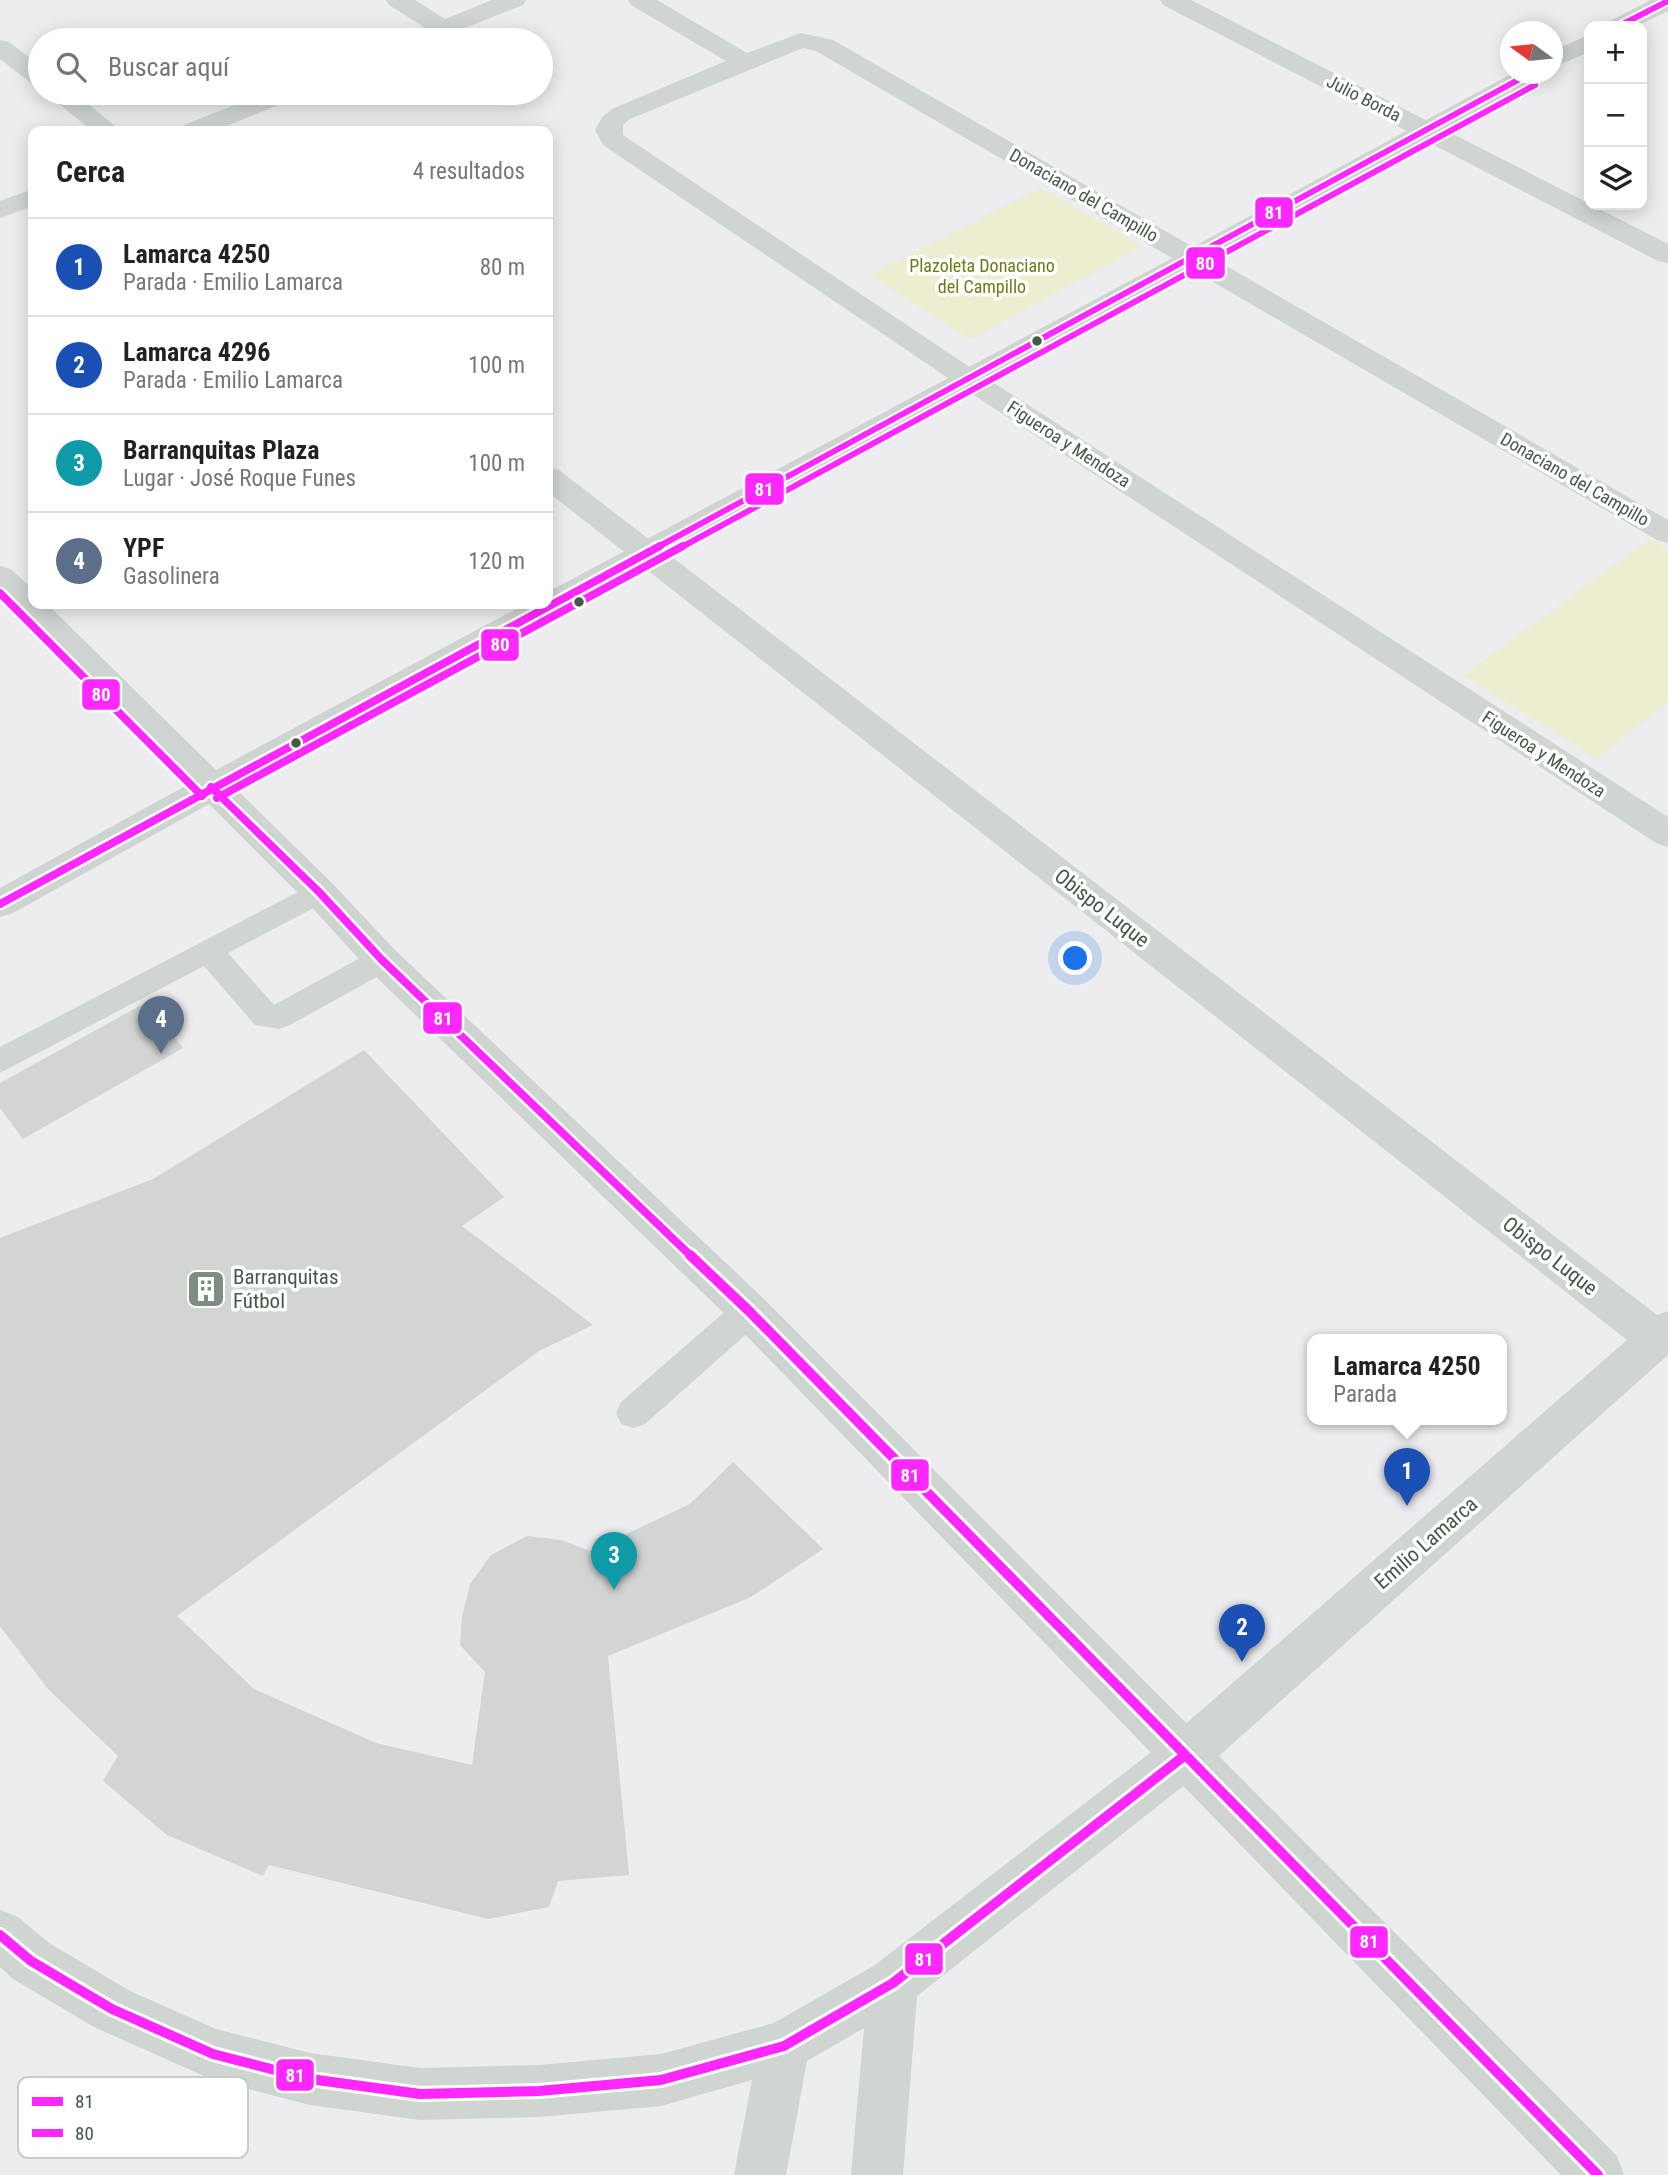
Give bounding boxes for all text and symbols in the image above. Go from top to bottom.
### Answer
north arrow [1500,21,1563,84]
map controls [1584,21,1647,210]
button: + [1584,21,1647,84]
search box [28,28,553,105]
icon: search [52,48,90,86]
text: Buscar aquí [108,52,229,82]
street label: Julio Borda [1323,70,1405,126]
button: − [1584,84,1647,147]
street label: Donaciano del Campillo [1006,144,1162,246]
button: layers [1584,147,1647,210]
text: Cerca [56,154,125,189]
text: 4 resultados [413,158,525,185]
line badge: 81 [1254,196,1294,229]
text: 81 [1264,201,1284,224]
text: Lamarca 4250 [123,239,270,269]
line badge: 80 [1185,246,1226,280]
text: 80 [1195,252,1215,275]
text: 1 [73,254,85,281]
text: 80 m [480,254,525,281]
park label: Plazoleta Donaciano del Campillo [909,255,1055,297]
text: Parada · Emilio Lamarca [123,269,343,296]
unlabelled marker [1030,334,1044,348]
text: Lamarca 4296 [123,337,270,367]
text: 2 [73,352,85,379]
text: 100 m [468,352,525,379]
text: Parada · Emilio Lamarca [123,367,343,394]
street label: Figueroa y Mendoza [1003,396,1135,492]
street label: Donaciano del Campillo [1497,428,1653,530]
text: Barranquitas Plaza [123,435,320,465]
text: 3 [73,450,85,477]
text: 100 m [468,450,525,477]
text: Lugar · José Roque Funes [123,465,356,492]
line badge: 81 [744,472,785,506]
text: 81 [754,478,774,501]
text: YPF [123,533,164,563]
text: 4 [73,548,85,575]
text: 120 m [468,548,525,575]
text: Gasolinera [123,563,220,590]
unlabelled marker [572,595,586,609]
line badge: 80 [480,628,520,662]
text: 80 [490,633,510,656]
line badge: 80 [81,678,121,711]
text: 80 [91,683,111,706]
street label: Figueroa y Mendoza [1478,706,1610,802]
unlabelled marker [289,736,303,750]
street label: Obispo Luque [1050,864,1154,952]
your location [1058,941,1092,975]
pin: 4 [138,996,184,1054]
line badge: 81 [422,1001,463,1035]
text: 81 [433,1007,453,1030]
street label: Obispo Luque [1498,1212,1602,1300]
place label: Barranquitas Fútbol [233,1265,338,1313]
building icon: Barranquitas Fútbol [185,1268,227,1310]
popup [1307,1334,1507,1425]
text: Lamarca 4250 [1333,1351,1481,1381]
text: Parada [1333,1381,1397,1408]
pin: 1 [1384,1448,1430,1506]
line badge: 81 [890,1458,930,1492]
text: 81 [900,1464,920,1487]
street label: Emilio Lamarca [1370,1492,1482,1594]
pin: 3 [591,1532,637,1590]
pin: 2 [1219,1604,1265,1662]
line badge: 81 [1349,1925,1389,1959]
text: 81 [1359,1930,1379,1953]
line badge: 81 [904,1942,944,1976]
text: 81 [914,1948,934,1971]
line badge: 81 [275,2058,315,2092]
text: 81 [285,2064,305,2087]
legend [18,2077,248,2158]
text: 81 [75,2090,94,2113]
text: 80 [75,2122,94,2145]

